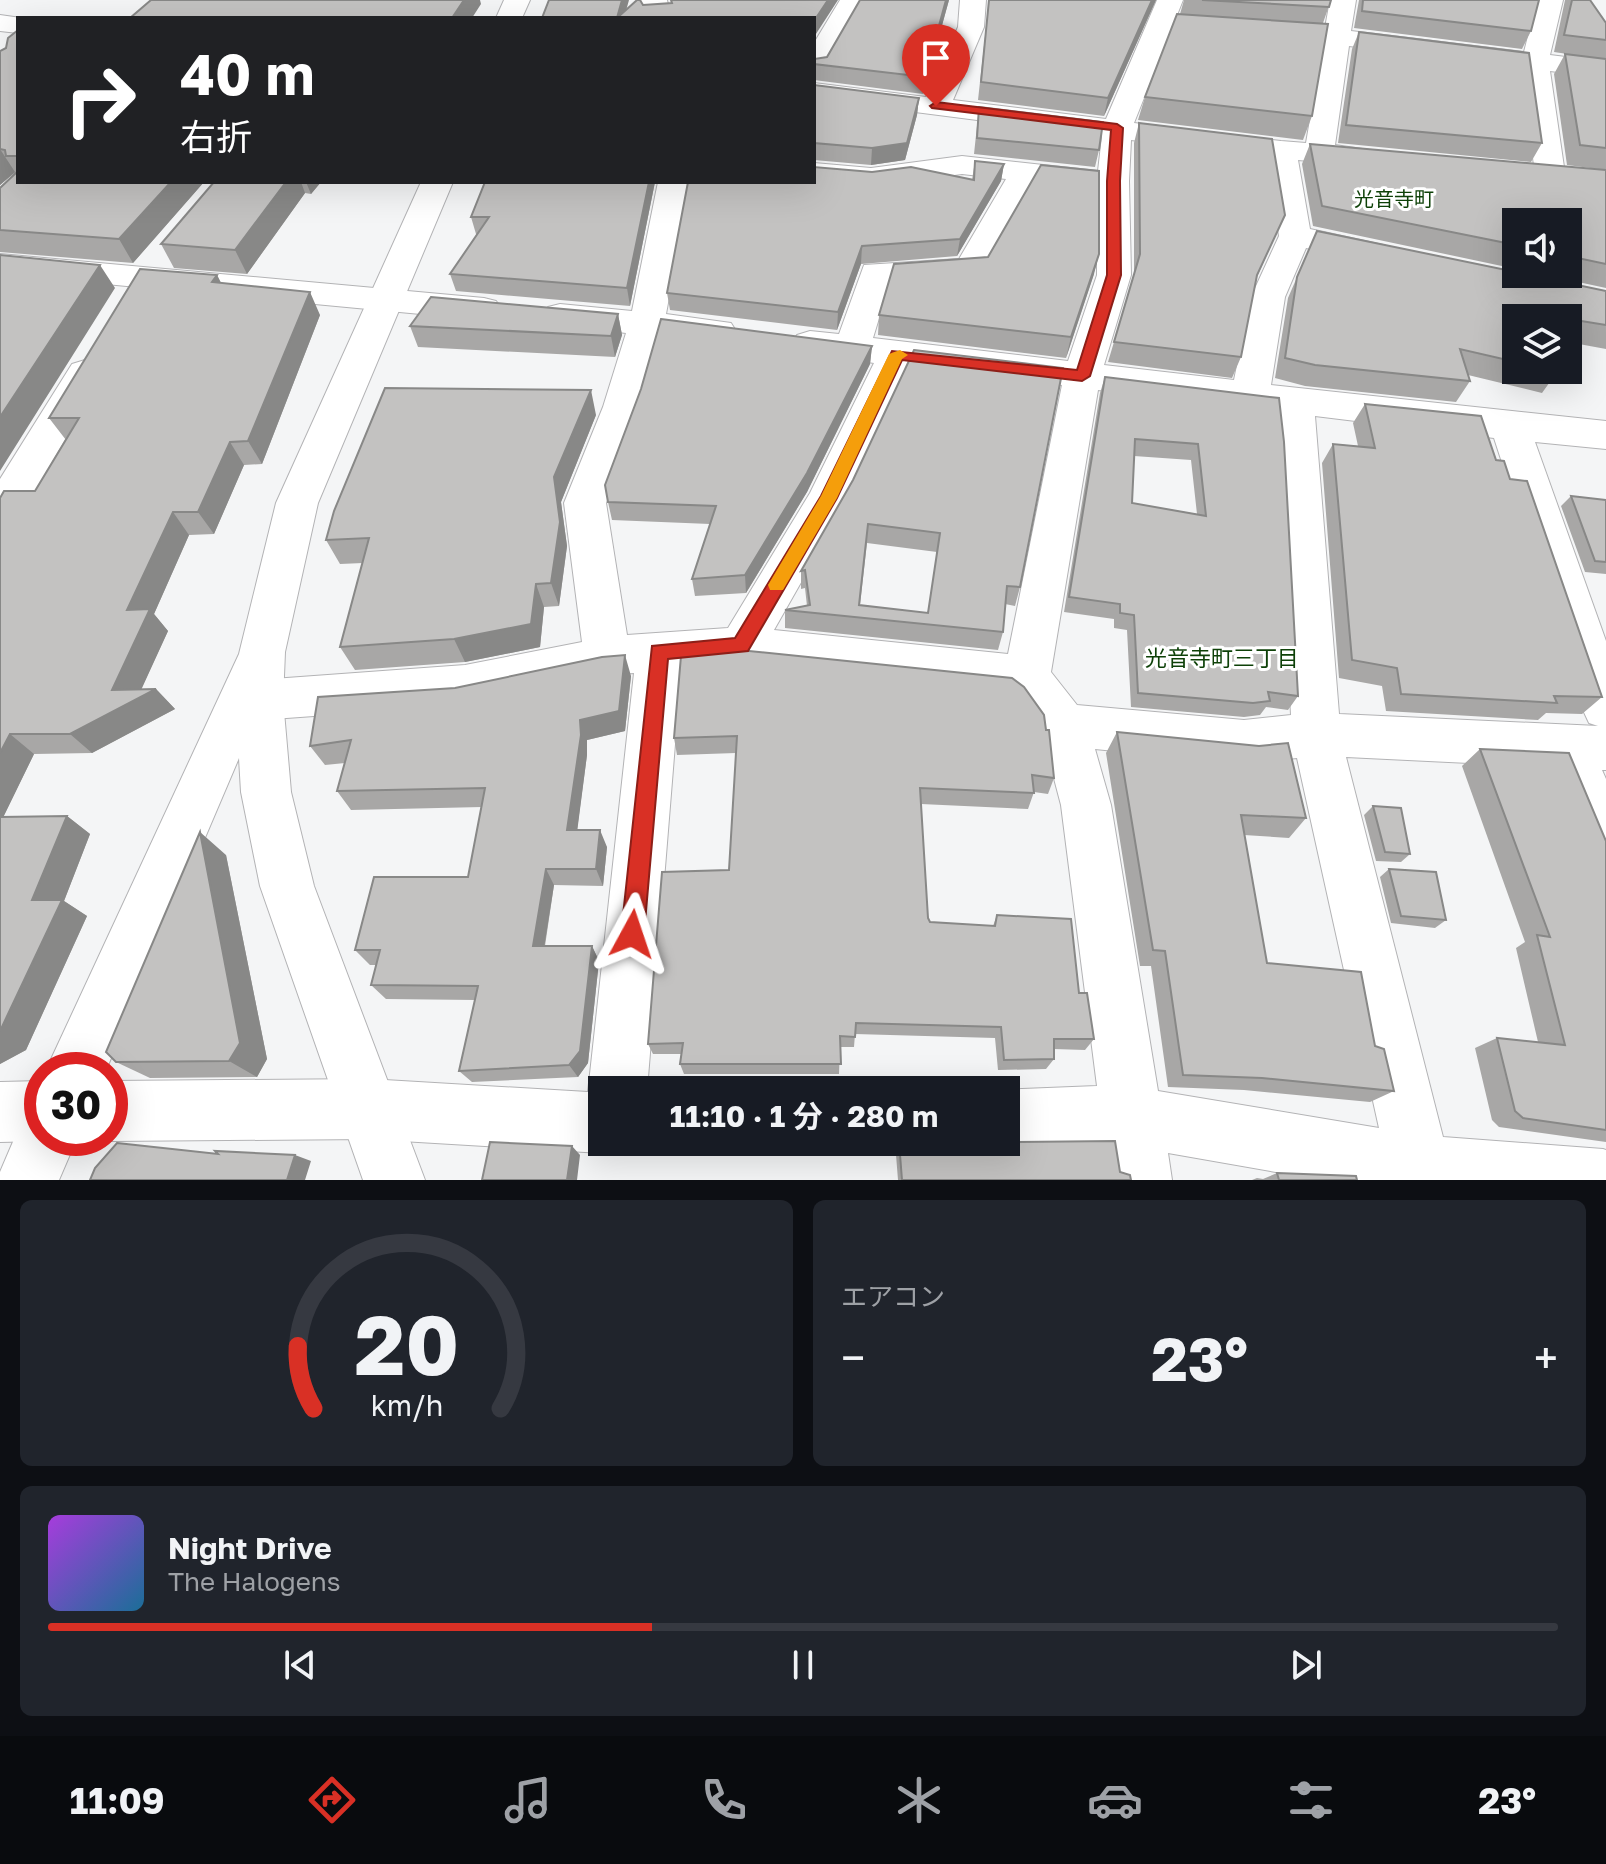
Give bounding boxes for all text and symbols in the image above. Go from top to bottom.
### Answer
pin [902,24,970,106]
icon: arrive [914,36,958,80]
text: 40 m [180,40,314,107]
icon: right [48,48,152,152]
text: 右折 [180,115,252,158]
district label: 光音寺町 [1354,186,1434,210]
map controls [1502,208,1582,384]
button: sound [1502,208,1582,288]
button: layers [1502,304,1582,384]
district label: 光音寺町三丁目 [1145,644,1299,671]
position arrow [590,892,674,976]
speed limit sign: 30 [24,1052,128,1156]
text: 11:10 · 1 分 · 280 m [670,1098,938,1134]
text: エアコン [841,1281,945,1312]
text: 20 [354,1293,459,1393]
text: 23° [1151,1322,1248,1394]
text: − [841,1331,865,1384]
text: + [1534,1331,1558,1384]
text: km/h [370,1388,443,1422]
text: Night Drive [168,1530,332,1566]
text: The Halogens [168,1566,341,1597]
icon: previous [278,1643,322,1687]
icon: pause [781,1643,825,1687]
icon: next [1284,1643,1328,1687]
icon: directions [304,1772,360,1828]
icon: music [500,1772,556,1828]
icon: phone [696,1772,752,1828]
icon: climate [891,1772,947,1828]
icon: car [1087,1772,1143,1828]
icon: filters [1283,1772,1339,1828]
text: 11:09 [70,1779,165,1822]
text: 23° [1478,1779,1536,1822]

